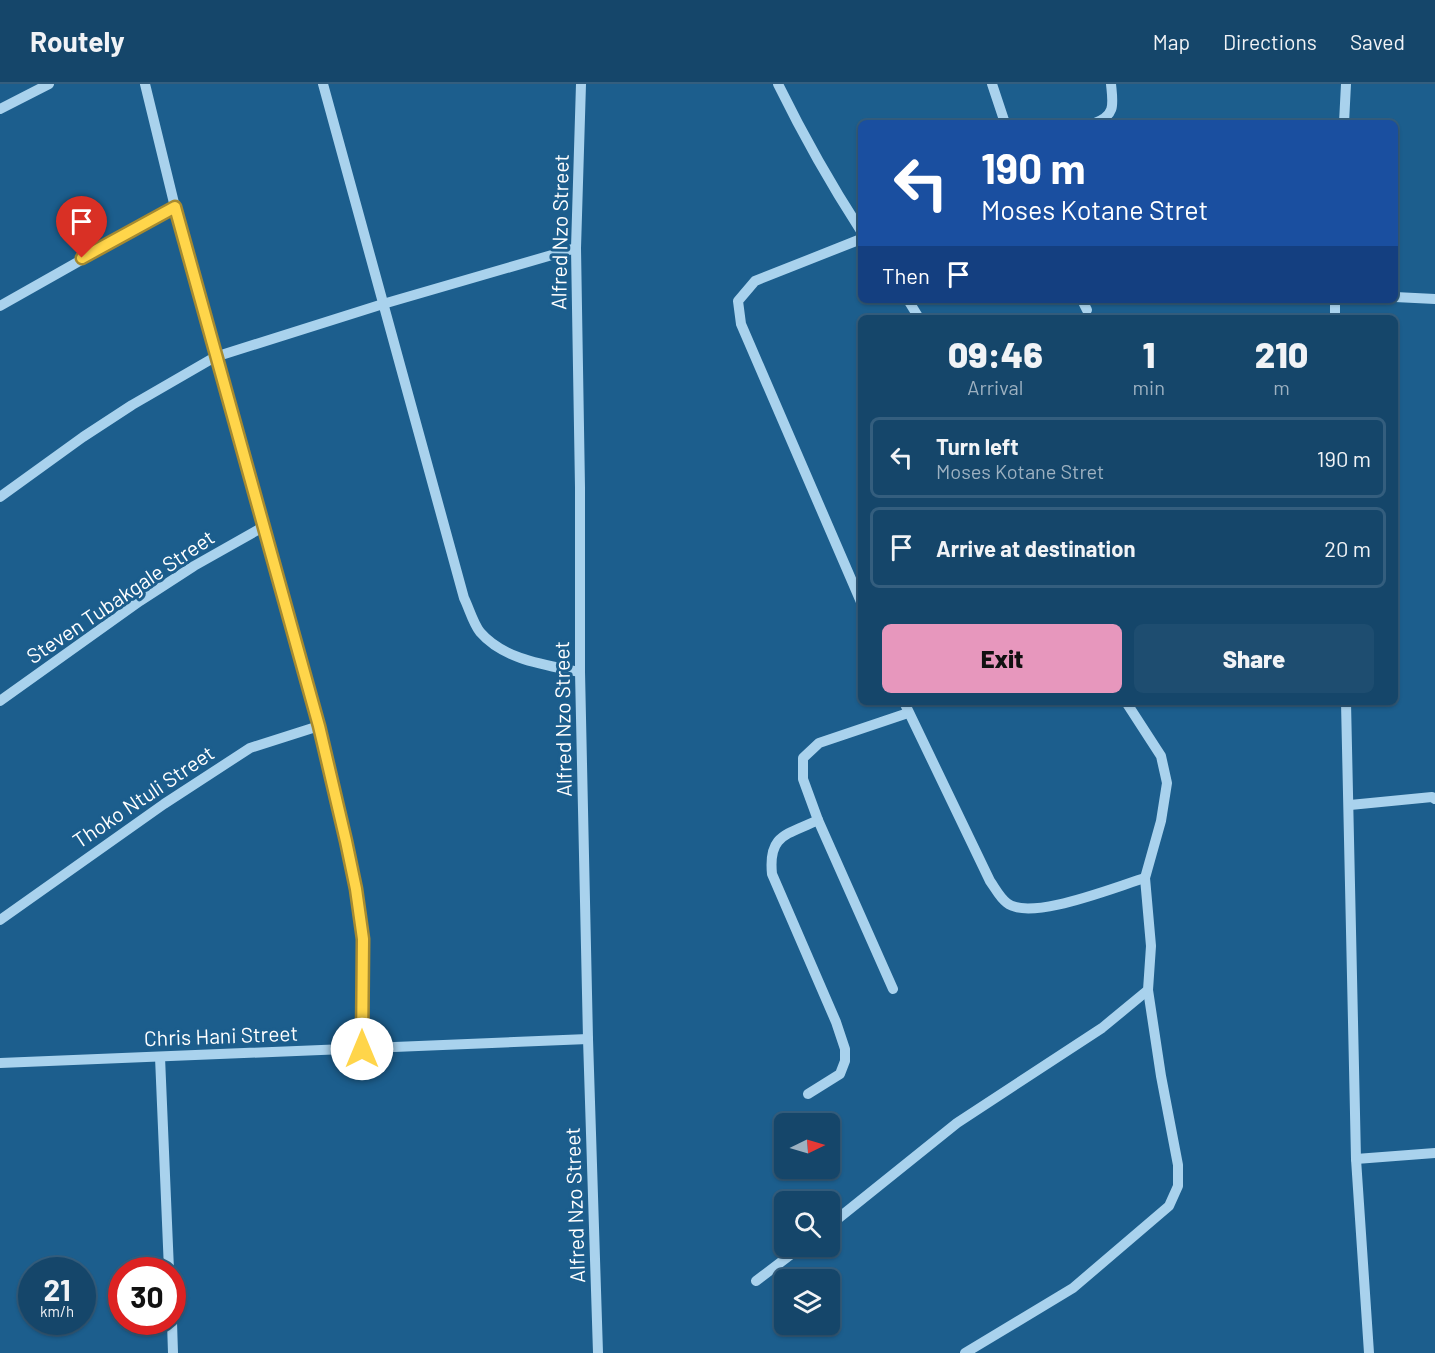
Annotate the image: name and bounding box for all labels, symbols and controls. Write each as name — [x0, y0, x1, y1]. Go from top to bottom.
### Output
text: Routely — [30, 24, 125, 58]
text: Map — [1153, 29, 1190, 54]
text: Directions — [1223, 29, 1317, 54]
text: Saved — [1350, 29, 1405, 54]
text: 190 m — [981, 142, 1086, 192]
icon: left — [882, 144, 960, 222]
street label: Alfred Nzo Street — [545, 154, 573, 310]
text: Moses Kotane Stret — [981, 193, 1208, 225]
pin — [56, 196, 107, 258]
icon: arrive — [65, 205, 98, 238]
icon: arrive — [942, 258, 975, 291]
text: Then — [882, 262, 930, 288]
text: 09:46 — [948, 332, 1043, 375]
text: 1 — [1142, 332, 1155, 375]
text: 210 — [1255, 332, 1308, 375]
text: Arrival — [967, 375, 1023, 399]
text: min — [1133, 375, 1165, 399]
text: m — [1273, 375, 1290, 399]
text: Turn left — [936, 433, 1019, 459]
icon: left — [885, 441, 918, 474]
text: 190 m — [1317, 445, 1371, 471]
text: Moses Kotane Stret — [936, 459, 1104, 483]
street label: Steven Tubakgale Street — [21, 524, 219, 668]
icon: arrive — [885, 531, 918, 564]
text: Arrive at destination — [936, 535, 1135, 561]
text: 20 m — [1324, 535, 1371, 561]
button: Exit — [882, 624, 1122, 693]
button: Share — [1134, 624, 1374, 693]
street label: Alfred Nzo Street — [548, 641, 576, 797]
street label: Thoko Ntuli Street — [68, 739, 218, 853]
position arrow — [330, 1017, 394, 1081]
street label: Chris Hani Street — [144, 1020, 298, 1050]
north arrow — [774, 1113, 840, 1179]
map controls — [774, 1113, 840, 1335]
street label: Alfred Nzo Street — [559, 1127, 589, 1283]
button: search — [774, 1191, 840, 1257]
speed limit sign: 30 — [108, 1257, 186, 1335]
button: layers — [774, 1269, 840, 1335]
text: 21 — [43, 1271, 71, 1307]
text: km/h — [40, 1302, 74, 1320]

